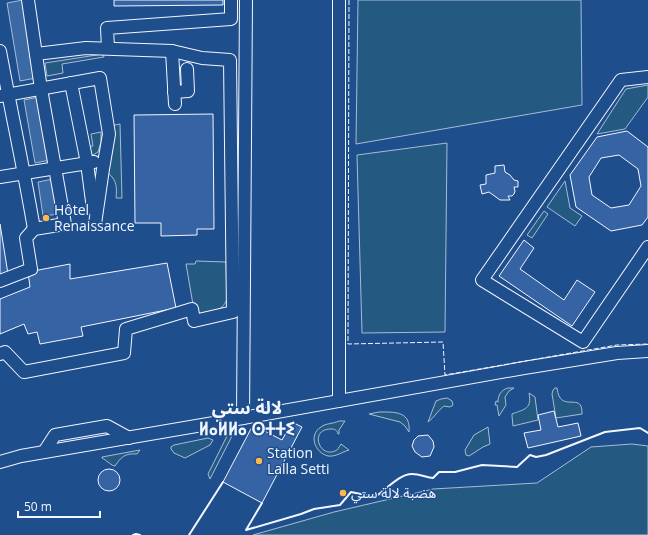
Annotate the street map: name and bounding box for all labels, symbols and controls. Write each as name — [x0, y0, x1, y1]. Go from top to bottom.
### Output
place label: Hôtel Renaissance — [54, 200, 135, 235]
marker: Hôtel Renaissance — [41, 213, 51, 223]
district label: لالة ستي ⵍⴰⵍⵍⴰ ⵙⵜⵜⵉ — [199, 395, 295, 440]
place label: Station Lalla Setti — [267, 443, 330, 478]
marker: Station Lalla Setti — [254, 456, 264, 466]
place label: هضبة لالة ستي — [351, 483, 436, 504]
marker: هضبة لالة ستي — [338, 488, 348, 498]
scale bar — [18, 493, 100, 519]
text: 50 m — [24, 498, 52, 515]

